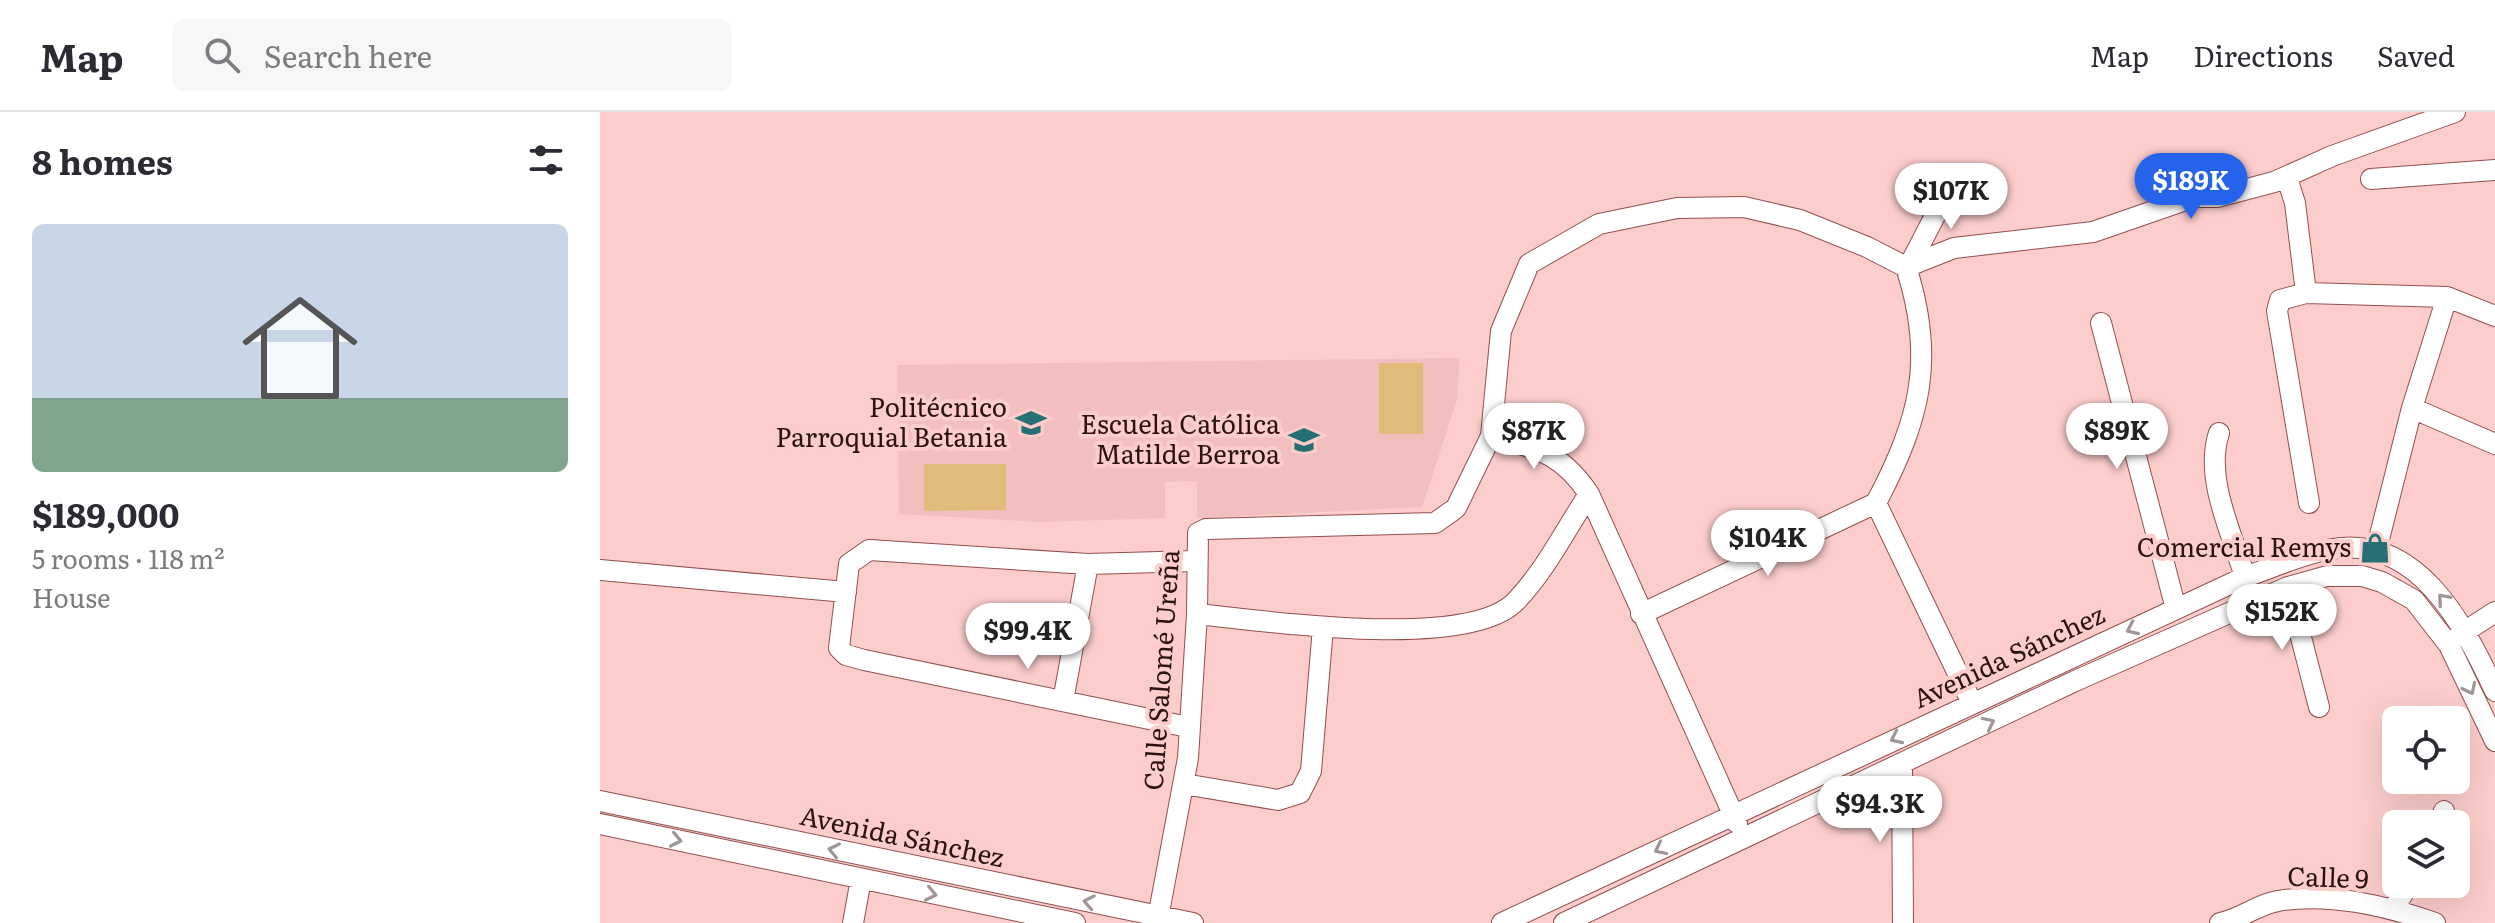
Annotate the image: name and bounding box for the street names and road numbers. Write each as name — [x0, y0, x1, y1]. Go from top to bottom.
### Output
street label: Calle Salomé Ureña — [1132, 548, 1187, 792]
street label: Avenida Sánchez — [1906, 593, 2110, 716]
street label: Avenida Sánchez — [797, 794, 1008, 875]
street label: Calle 9 — [2287, 855, 2369, 896]

